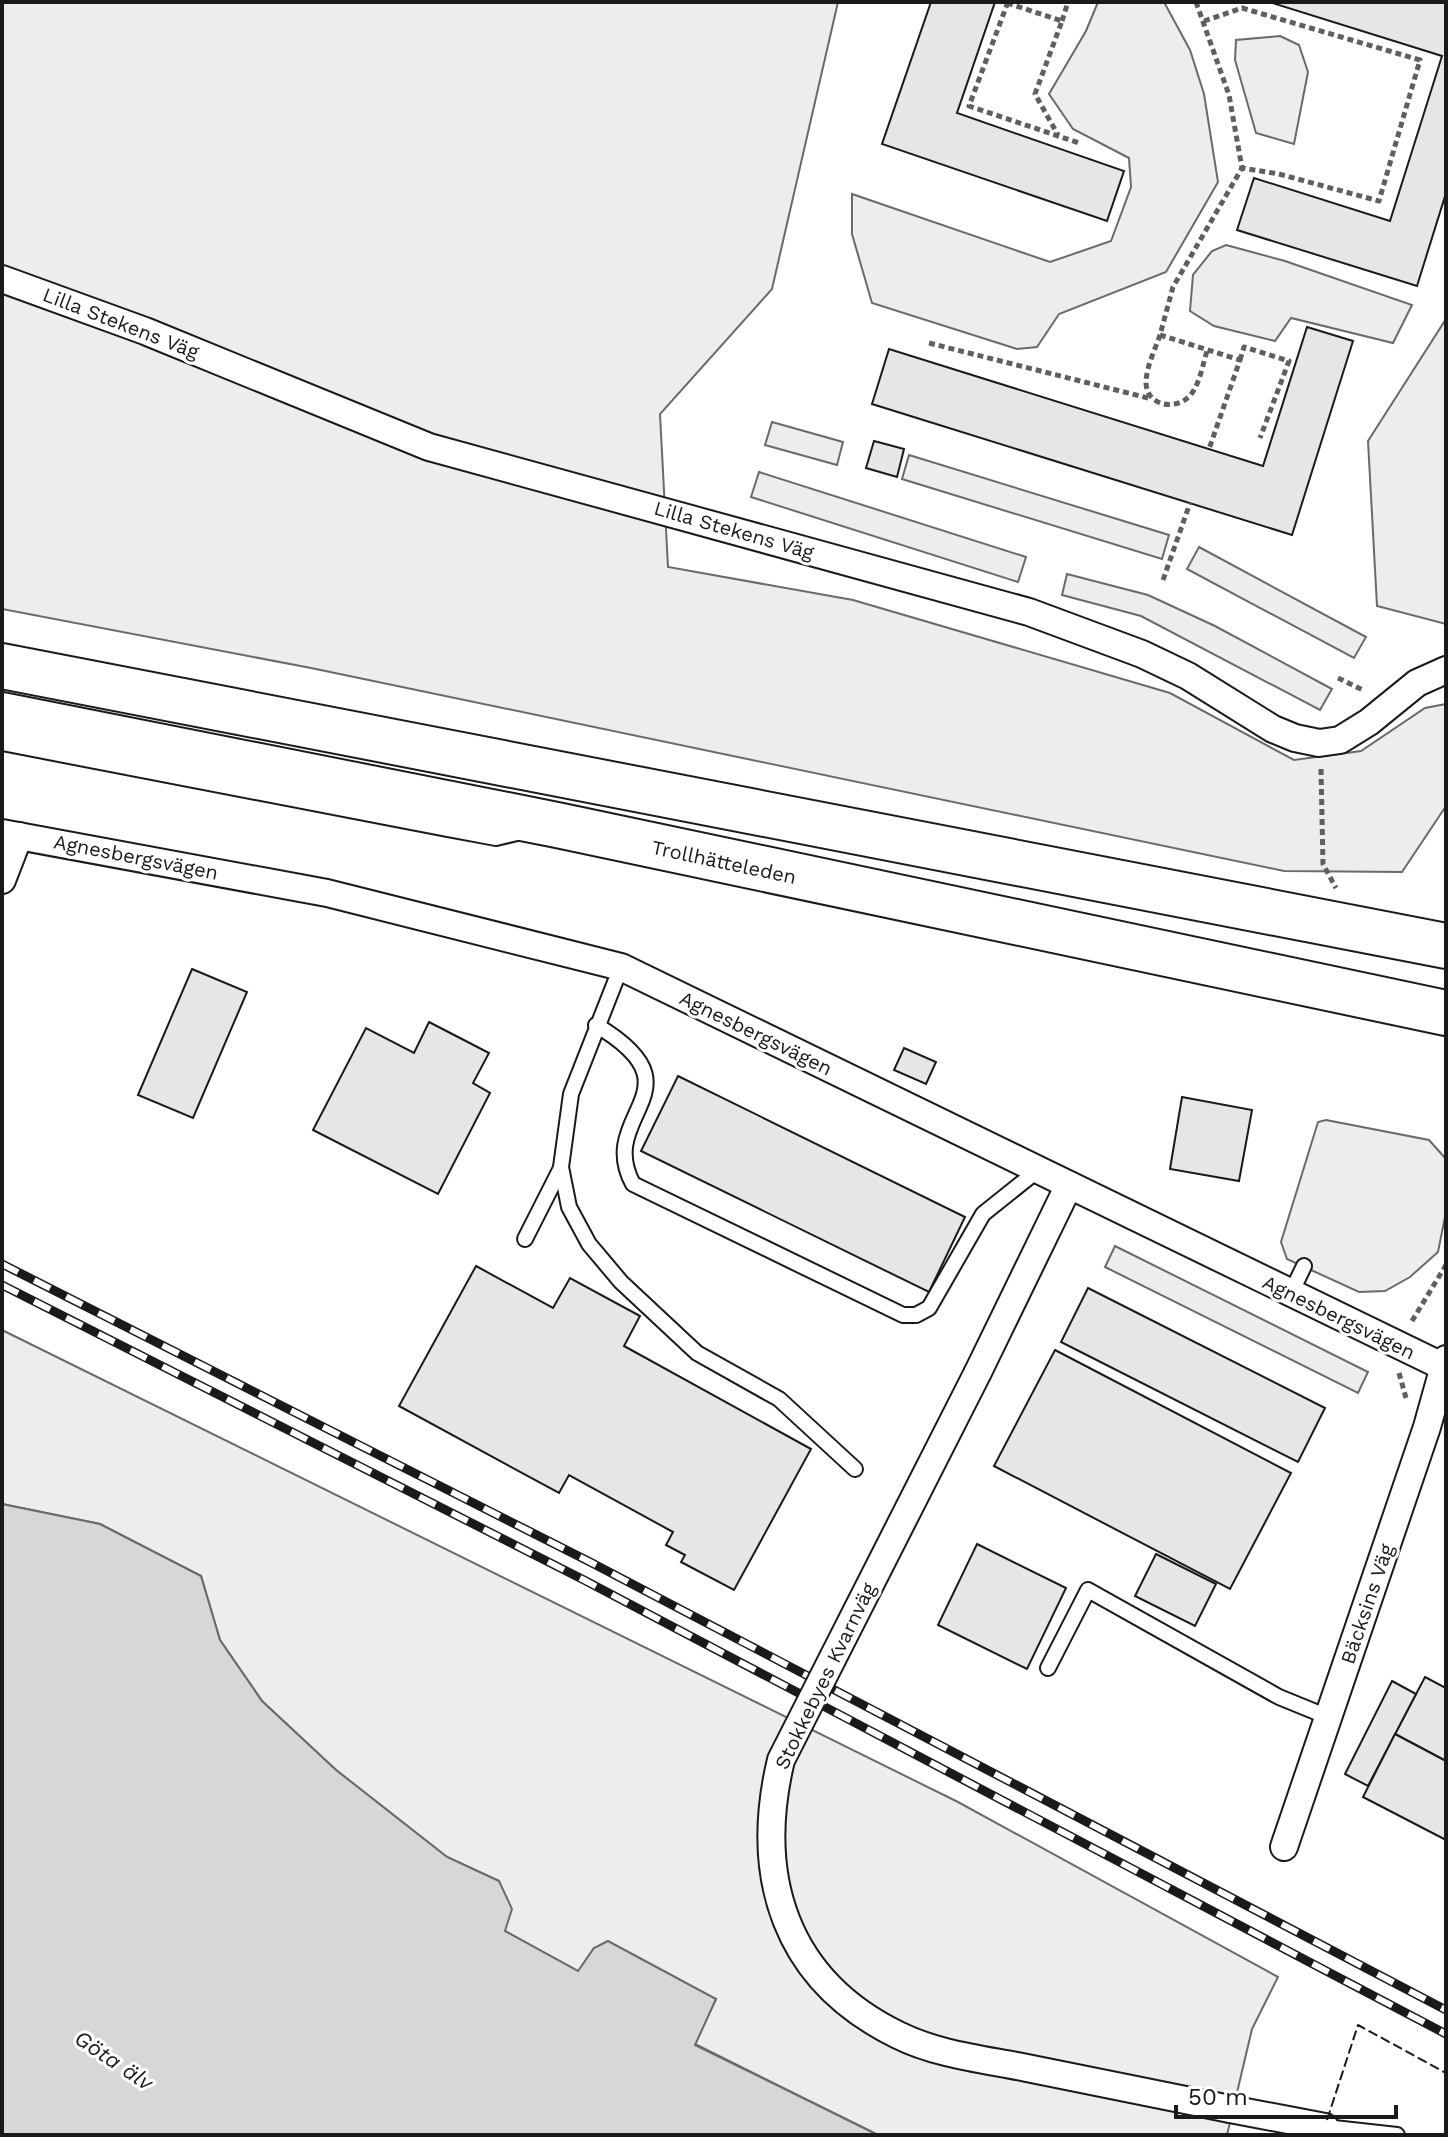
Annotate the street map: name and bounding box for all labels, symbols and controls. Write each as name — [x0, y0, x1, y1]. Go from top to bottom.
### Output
street label: Lilla Stekens Väg — [40, 282, 203, 364]
street label: Lilla Stekens Väg — [651, 496, 817, 564]
street label: Agnesbergsvägen — [52, 829, 220, 885]
street label: Trollhätteleden — [649, 835, 799, 889]
street label: Agnesbergsvägen — [676, 986, 836, 1080]
street label: Agnesbergsvägen — [1259, 1270, 1419, 1364]
street label: Bäcksins Väg — [1335, 1540, 1399, 1667]
street label: Stokkebyes Kvarnväg — [769, 1578, 881, 1773]
water label: Göta älv — [70, 2025, 158, 2096]
scale bar — [1176, 2069, 1396, 2119]
text: 50 m — [1188, 2083, 1248, 2111]

